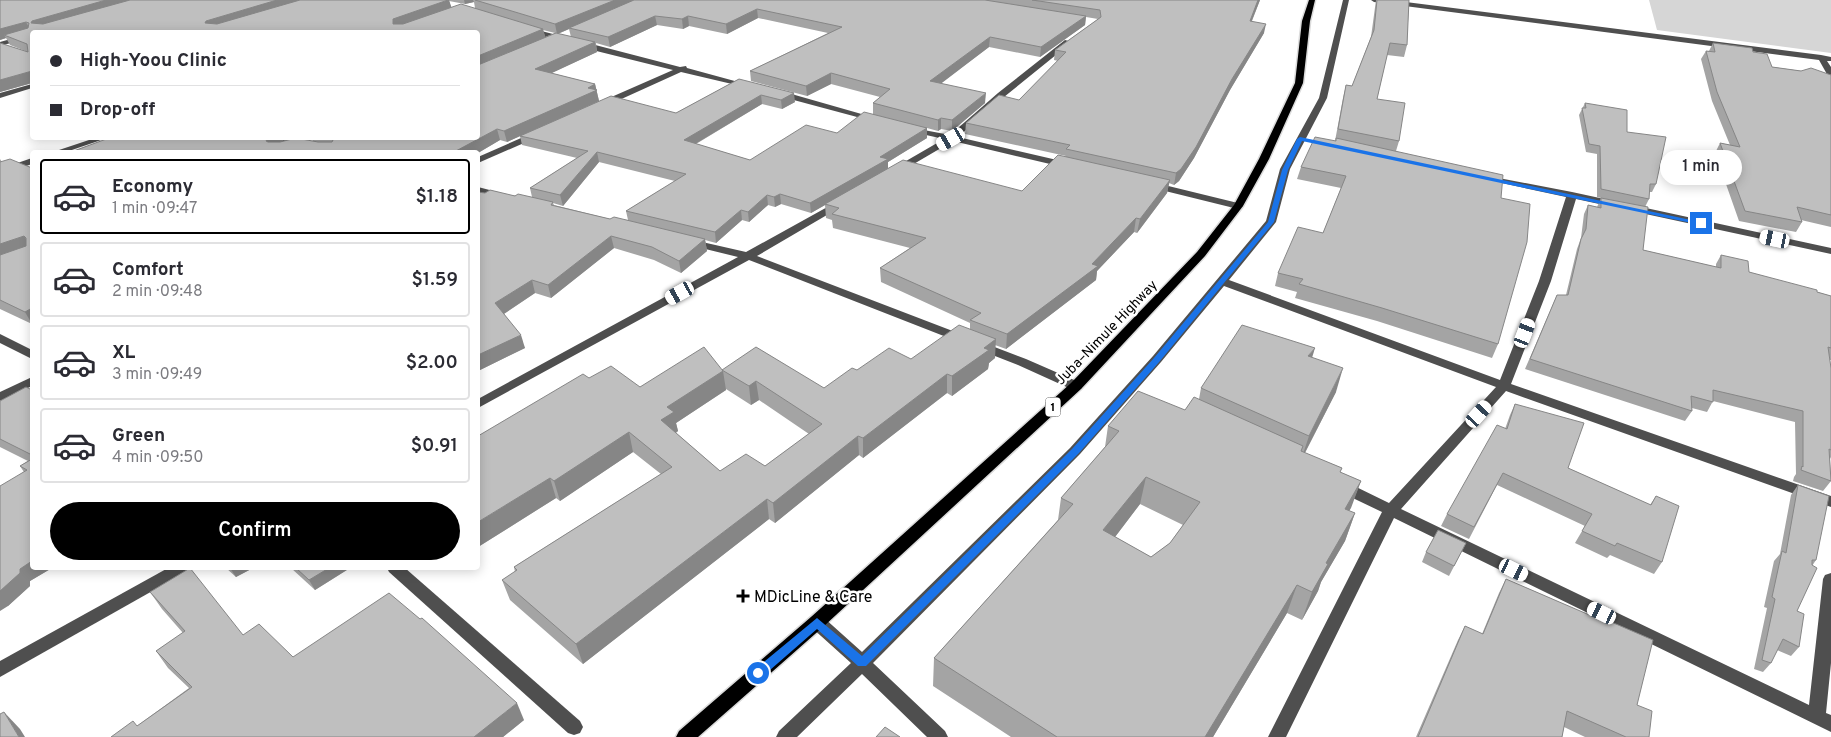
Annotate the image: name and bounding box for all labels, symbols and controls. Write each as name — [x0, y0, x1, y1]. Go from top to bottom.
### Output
text: High-Yoou Clinic — [80, 49, 227, 73]
text: Drop-off — [80, 98, 155, 122]
car — [934, 125, 967, 153]
callout: 1 min — [1660, 150, 1742, 186]
text: 1 min — [1682, 157, 1720, 177]
icon: car — [52, 174, 97, 219]
text: Economy — [112, 175, 193, 199]
text: $1.18 — [415, 185, 458, 209]
text: 1 min · 09:47 — [112, 199, 197, 219]
route end — [1690, 212, 1712, 234]
car — [1758, 229, 1791, 249]
icon: car — [52, 257, 97, 302]
text: Comfort — [112, 258, 184, 282]
text: $1.59 — [412, 268, 458, 292]
street label: Juba–Nimule Highway — [1053, 277, 1162, 389]
car — [663, 279, 696, 307]
text: 2 min · 09:48 — [112, 282, 203, 302]
car — [1512, 316, 1537, 350]
icon: car — [52, 340, 97, 385]
text: XL — [112, 341, 135, 365]
text: $2.00 — [406, 351, 458, 375]
text: 3 min · 09:49 — [112, 365, 202, 385]
road number: 1 — [1046, 398, 1060, 417]
car — [1463, 398, 1494, 430]
icon: car — [52, 423, 97, 468]
text: Green — [112, 424, 165, 448]
text: $0.91 — [411, 434, 458, 458]
text: 4 min · 09:50 — [112, 448, 203, 468]
button: Confirm — [50, 502, 460, 560]
car — [1497, 557, 1530, 583]
place label: MDicLine & Care — [754, 588, 872, 608]
marker: MDicLine & Care — [736, 589, 750, 603]
car — [1585, 600, 1618, 626]
route start — [747, 662, 769, 684]

